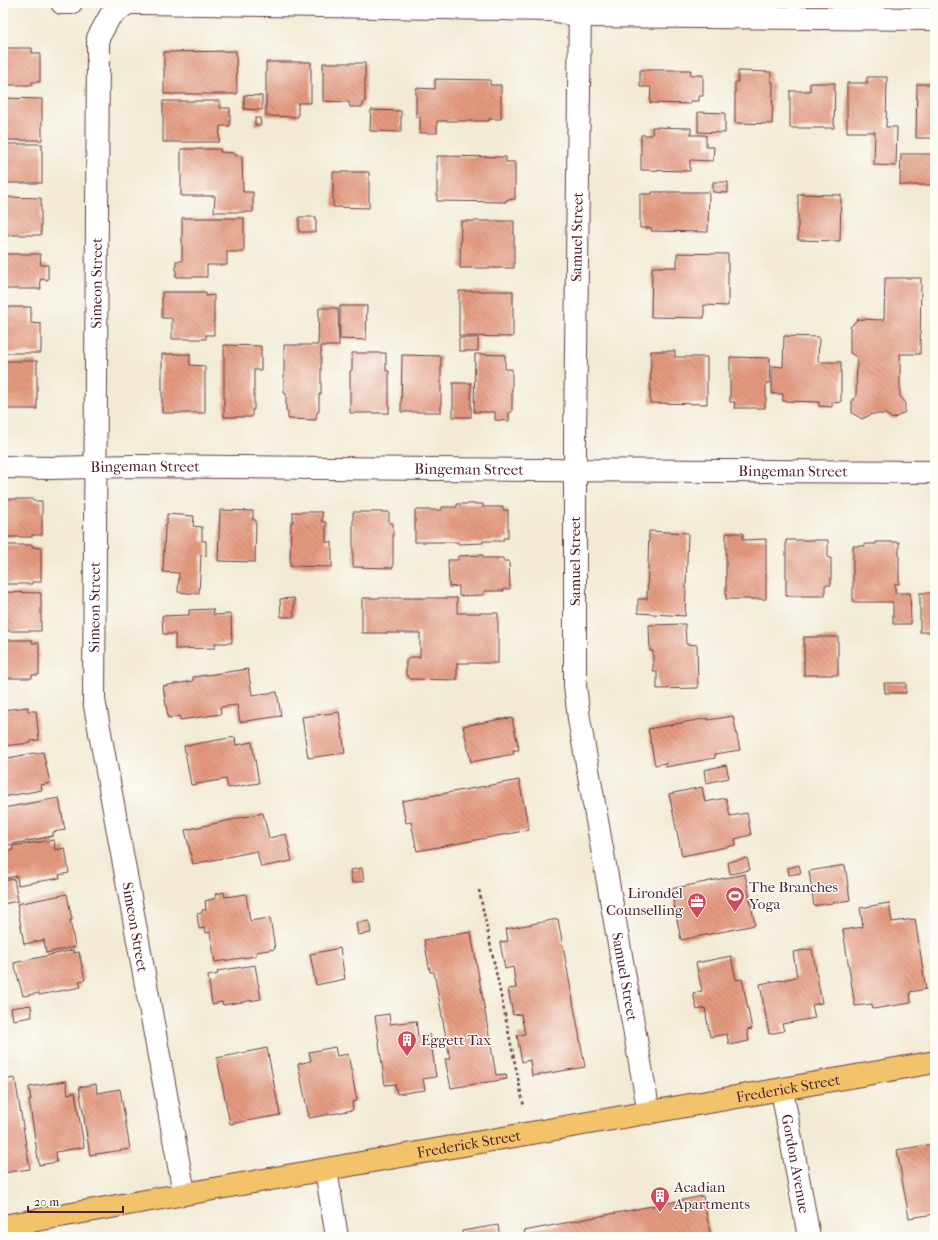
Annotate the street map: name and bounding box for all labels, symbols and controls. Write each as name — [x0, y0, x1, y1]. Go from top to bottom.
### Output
street label: Samuel Street — [567, 191, 587, 282]
street label: Simeon Street — [87, 237, 106, 329]
street label: Bingeman Street — [90, 457, 200, 476]
street label: Bingeman Street — [414, 460, 524, 479]
street label: Bingeman Street — [738, 462, 848, 481]
street label: Samuel Street — [566, 515, 584, 606]
street label: Simeon Street — [85, 561, 104, 653]
place label: The Branches Yoga — [748, 878, 838, 913]
street label: Simeon Street — [118, 881, 152, 974]
place label: Lirondel Counselling — [606, 884, 684, 919]
sports icon: The Branches Yoga — [724, 885, 746, 913]
office icon: Lirondel Counselling — [686, 891, 708, 919]
street label: Samuel Street — [608, 931, 642, 1023]
building icon: Eggett Tax — [396, 1029, 418, 1057]
place label: Eggett Tax — [421, 1031, 491, 1049]
street label: Frederick Street — [735, 1070, 842, 1107]
street label: Gordon Avenue — [778, 1113, 814, 1215]
street label: Frederick Street — [415, 1126, 523, 1162]
place label: Acadian Apartments — [673, 1178, 750, 1213]
building icon: Acadian Apartments — [649, 1185, 671, 1213]
scale bar — [28, 1188, 123, 1214]
text: 20 m — [34, 1195, 59, 1209]

